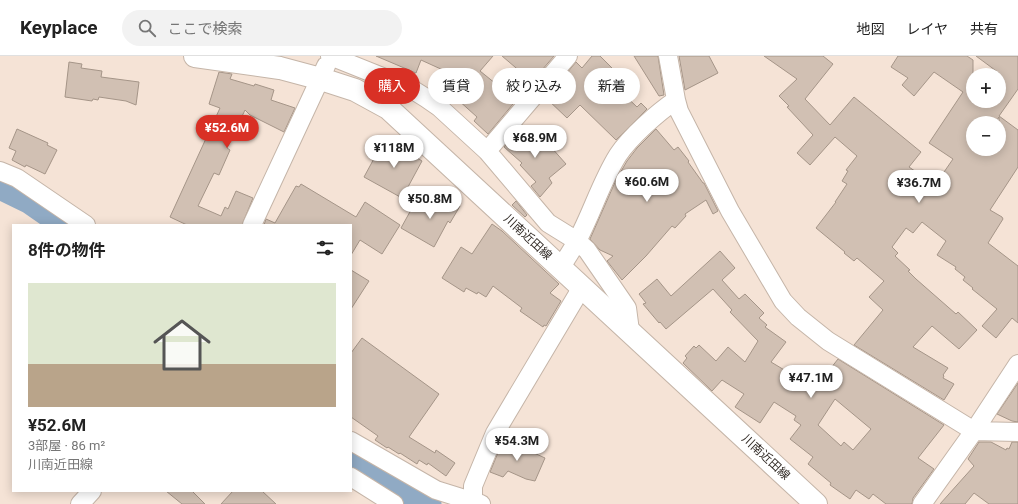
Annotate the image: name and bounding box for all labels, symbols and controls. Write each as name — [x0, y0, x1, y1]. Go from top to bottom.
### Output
search box — [122, 10, 402, 46]
text: Keyplace — [20, 16, 98, 39]
icon: search — [136, 17, 158, 39]
text: ここで検索 — [168, 20, 243, 38]
text: 地図 — [856, 21, 884, 37]
text: レイヤ — [906, 21, 948, 37]
text: 共有 — [970, 21, 998, 37]
chip: 購入 — [364, 68, 420, 104]
chip: 賃貸 — [428, 68, 484, 104]
chip: 絞り込み — [492, 68, 576, 104]
chip: 新着 — [584, 68, 640, 104]
map controls — [966, 68, 1006, 156]
button: + — [966, 68, 1006, 108]
pin: ¥52.6M — [194, 115, 260, 149]
button: − — [966, 116, 1006, 156]
text: ¥52.6M — [205, 120, 249, 135]
pin: ¥68.9M — [502, 125, 568, 159]
text: ¥68.9M — [513, 130, 557, 145]
pin: ¥118M — [366, 135, 422, 169]
text: ¥118M — [374, 140, 414, 155]
pin: ¥60.6M — [614, 169, 680, 203]
pin: ¥36.7M — [886, 170, 952, 204]
text: ¥60.6M — [625, 174, 669, 189]
text: ¥36.7M — [897, 175, 941, 190]
pin: ¥50.8M — [397, 186, 463, 220]
text: ¥50.8M — [408, 191, 452, 206]
street label: 川南近田線 — [501, 211, 555, 263]
icon: filters — [314, 237, 336, 259]
text: 8件の物件 — [28, 240, 106, 260]
icon: home — [146, 309, 218, 381]
pin: ¥47.1M — [778, 365, 844, 399]
text: ¥47.1M — [789, 370, 833, 385]
text: ¥52.6M — [28, 415, 86, 435]
pin: ¥54.3M — [484, 428, 550, 462]
street label: 川南近田線 — [739, 431, 793, 483]
text: ¥54.3M — [495, 433, 539, 448]
text: 3部屋 · 86 m² — [28, 438, 105, 453]
text: 川南近田線 — [28, 457, 93, 472]

